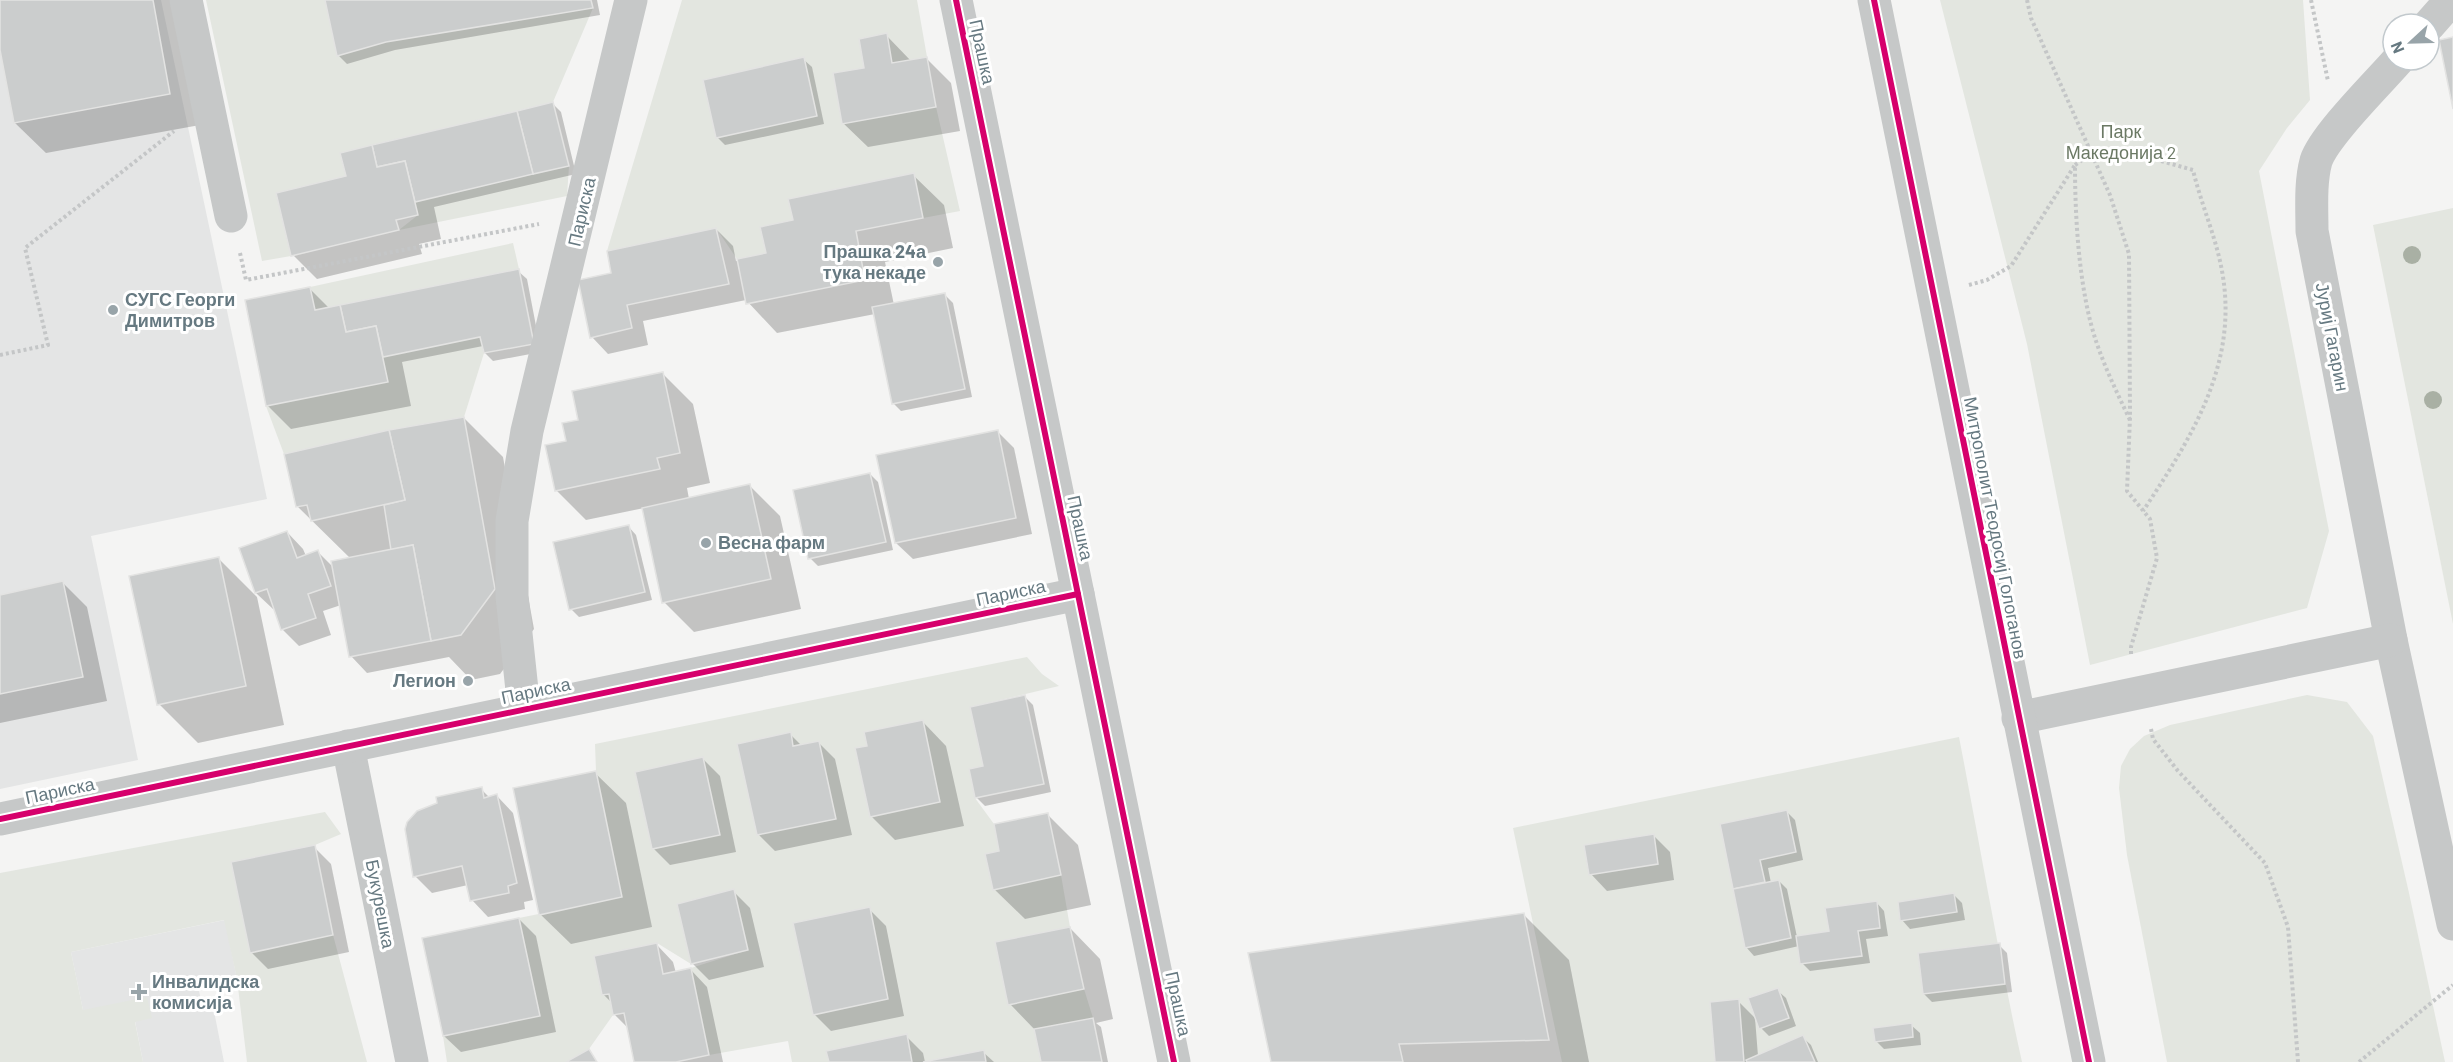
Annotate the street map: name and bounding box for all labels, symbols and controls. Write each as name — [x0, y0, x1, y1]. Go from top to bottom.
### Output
north arrow — [2381, 12, 2441, 72]
street label: Прашка — [965, 17, 1001, 87]
text: N — [2386, 39, 2407, 56]
park label: Парк Македонија 2 — [2066, 120, 2176, 163]
street label: Париска — [562, 174, 600, 248]
place label: Прашка 24а тука некаде — [823, 240, 927, 283]
marker: Прашка 24а тука некаде — [931, 255, 945, 269]
street label: Јуриј Гагарин — [2312, 281, 2354, 393]
place label: СУГС Георги Димитров — [125, 288, 235, 331]
marker: СУГС Георги Димитров — [106, 303, 120, 317]
street label: Митрополит Теодосиј Гологанов — [1960, 395, 2032, 661]
street label: Прашка — [1063, 493, 1099, 563]
place label: Весна фарм — [718, 531, 825, 553]
marker: Весна фарм — [699, 536, 713, 550]
street label: Париска — [974, 574, 1048, 610]
place label: Легион — [393, 669, 456, 691]
street label: Париска — [499, 672, 573, 708]
marker: Легион — [461, 674, 475, 688]
street label: Париска — [23, 772, 97, 808]
street label: Букурешка — [362, 858, 401, 951]
street label: Прашка — [1161, 969, 1197, 1039]
place label: Инвалидска комисија — [152, 970, 260, 1013]
marker: Инвалидска комисија — [130, 983, 148, 1001]

